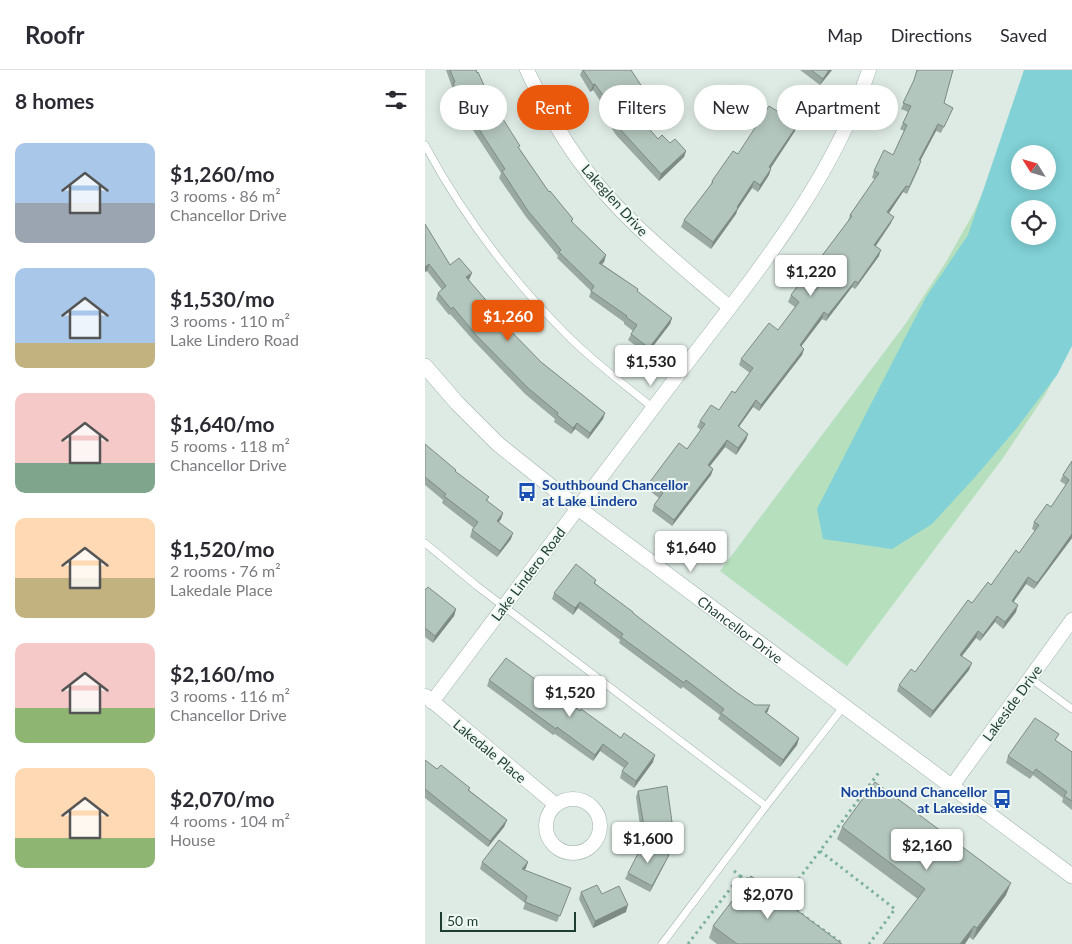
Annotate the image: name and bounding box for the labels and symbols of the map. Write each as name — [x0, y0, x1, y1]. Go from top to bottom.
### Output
north arrow — [1011, 145, 1056, 190]
street label: Lakeglen Drive — [578, 160, 652, 240]
pin: $1,220 — [770, 254, 852, 297]
pin: $1,260 — [467, 300, 549, 342]
pin: $1,530 — [610, 344, 692, 387]
place label: Southbound Chancellor at Lake Lindero — [542, 476, 689, 509]
bus stop icon: Southbound Chancellor at Lake Lindero — [516, 481, 538, 503]
street label: Lake Lindero Road — [487, 524, 569, 624]
pin: $1,640 — [650, 530, 732, 573]
street label: Chancellor Drive — [694, 592, 787, 666]
street label: Lakeside Drive — [979, 662, 1045, 744]
pin: $1,520 — [529, 676, 611, 718]
street label: Lakedale Place — [450, 716, 530, 786]
place label: Northbound Chancellor at Lakeside — [840, 783, 988, 816]
bus stop icon: Northbound Chancellor at Lakeside — [991, 788, 1013, 810]
pin: $1,600 — [607, 822, 689, 864]
pin: $2,160 — [886, 828, 968, 871]
pin: $2,070 — [727, 878, 809, 920]
scale bar — [440, 909, 576, 932]

